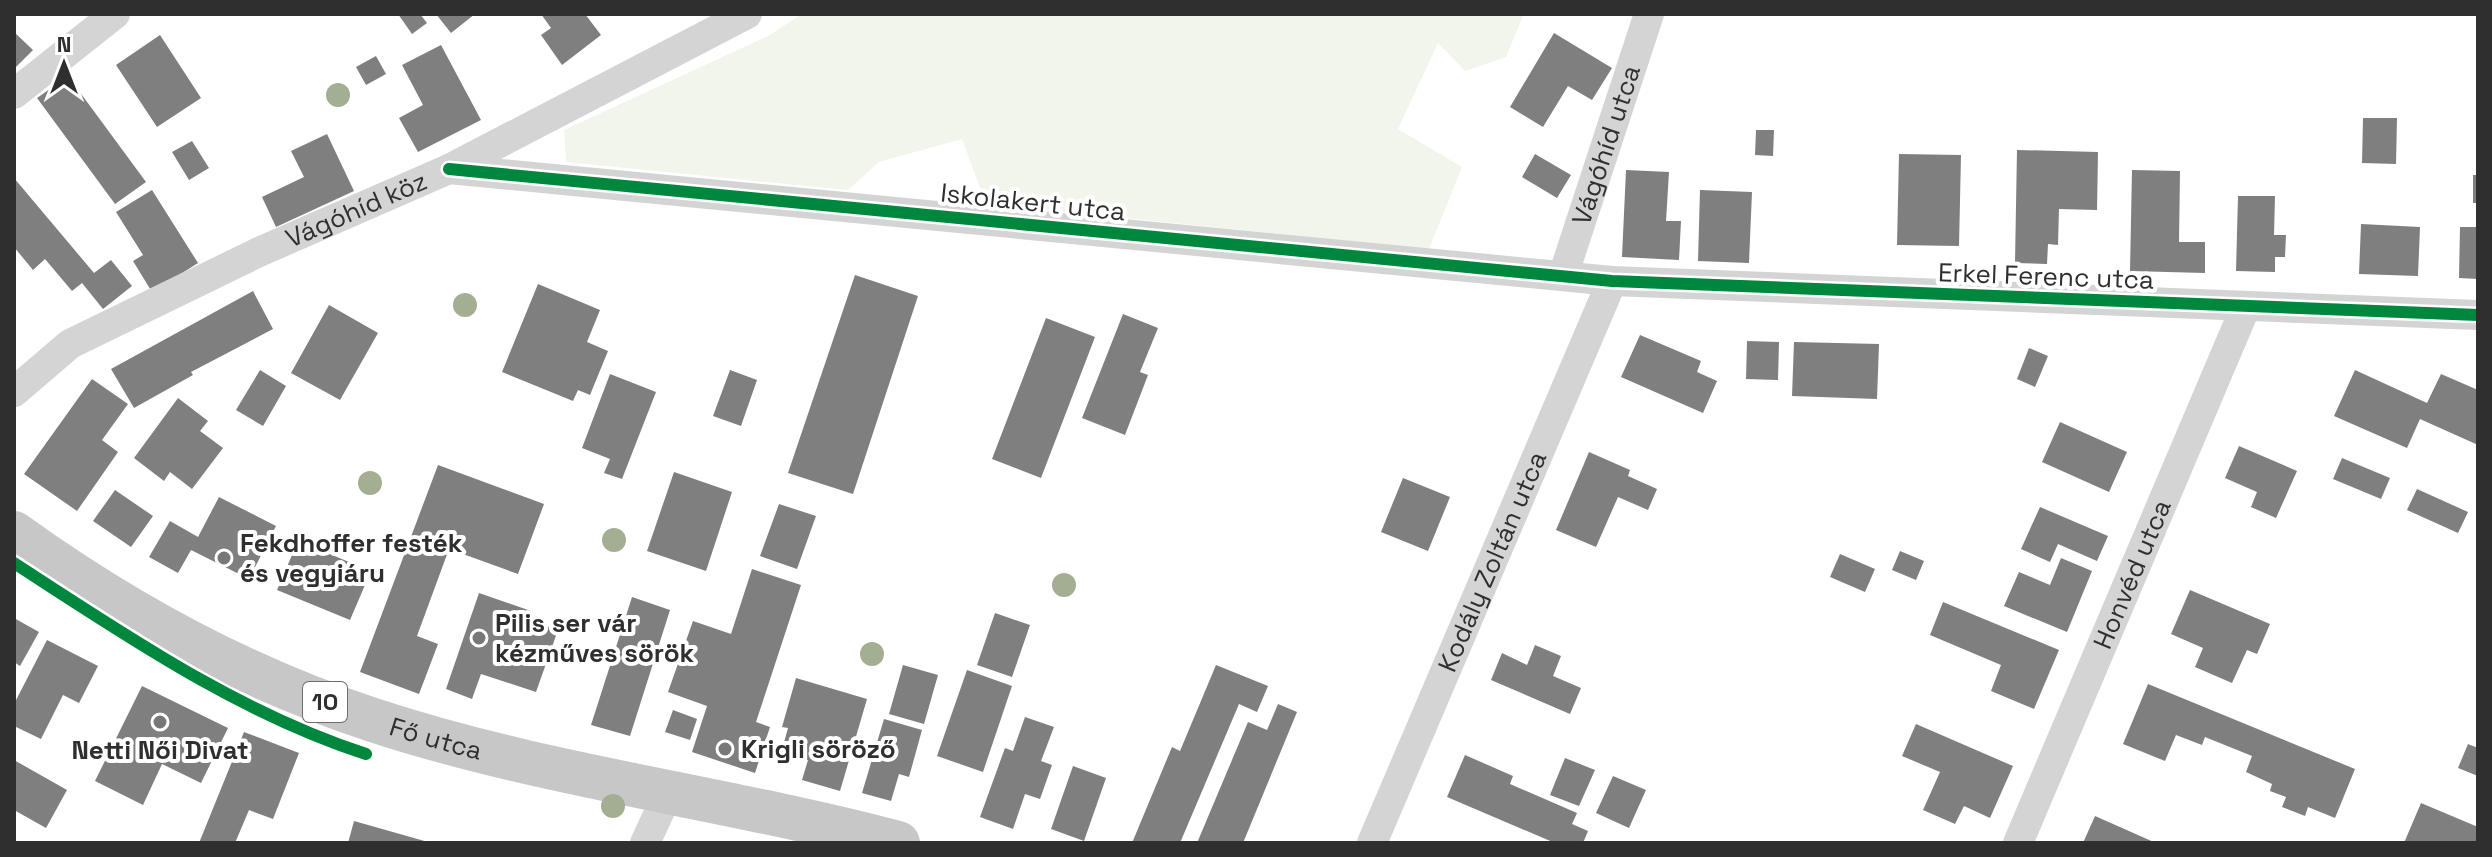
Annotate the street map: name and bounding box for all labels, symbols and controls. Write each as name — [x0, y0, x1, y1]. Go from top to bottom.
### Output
north arrow — [24, 24, 104, 104]
text: N — [57, 30, 71, 58]
street label: Vágóhíd utca — [1564, 61, 1648, 229]
street label: Vágóhíd köz — [280, 164, 432, 255]
street label: Iskolakert utca — [939, 175, 1127, 229]
street label: Erkel Ferenc utca — [1937, 255, 2155, 297]
street label: Kodály Zoltán utca — [1430, 446, 1554, 677]
street label: Honvéd utca — [2085, 494, 2179, 654]
place label: Fekdhoffer festék és vegyiáru — [240, 526, 463, 590]
marker: Fekdhoffer festék és vegyiáru — [215, 549, 233, 567]
place label: Pilis ser vár kézműves sörök — [495, 606, 695, 670]
marker: Pilis ser vár kézműves sörök — [470, 629, 488, 647]
road number: 10 — [303, 682, 347, 722]
street label: Fő utca — [385, 709, 486, 768]
marker: Netti Női Divat — [151, 713, 169, 731]
place label: Krigli söröző — [741, 732, 896, 766]
place label: Netti Női Divat — [71, 733, 249, 767]
marker: Krigli söröző — [716, 740, 734, 758]

